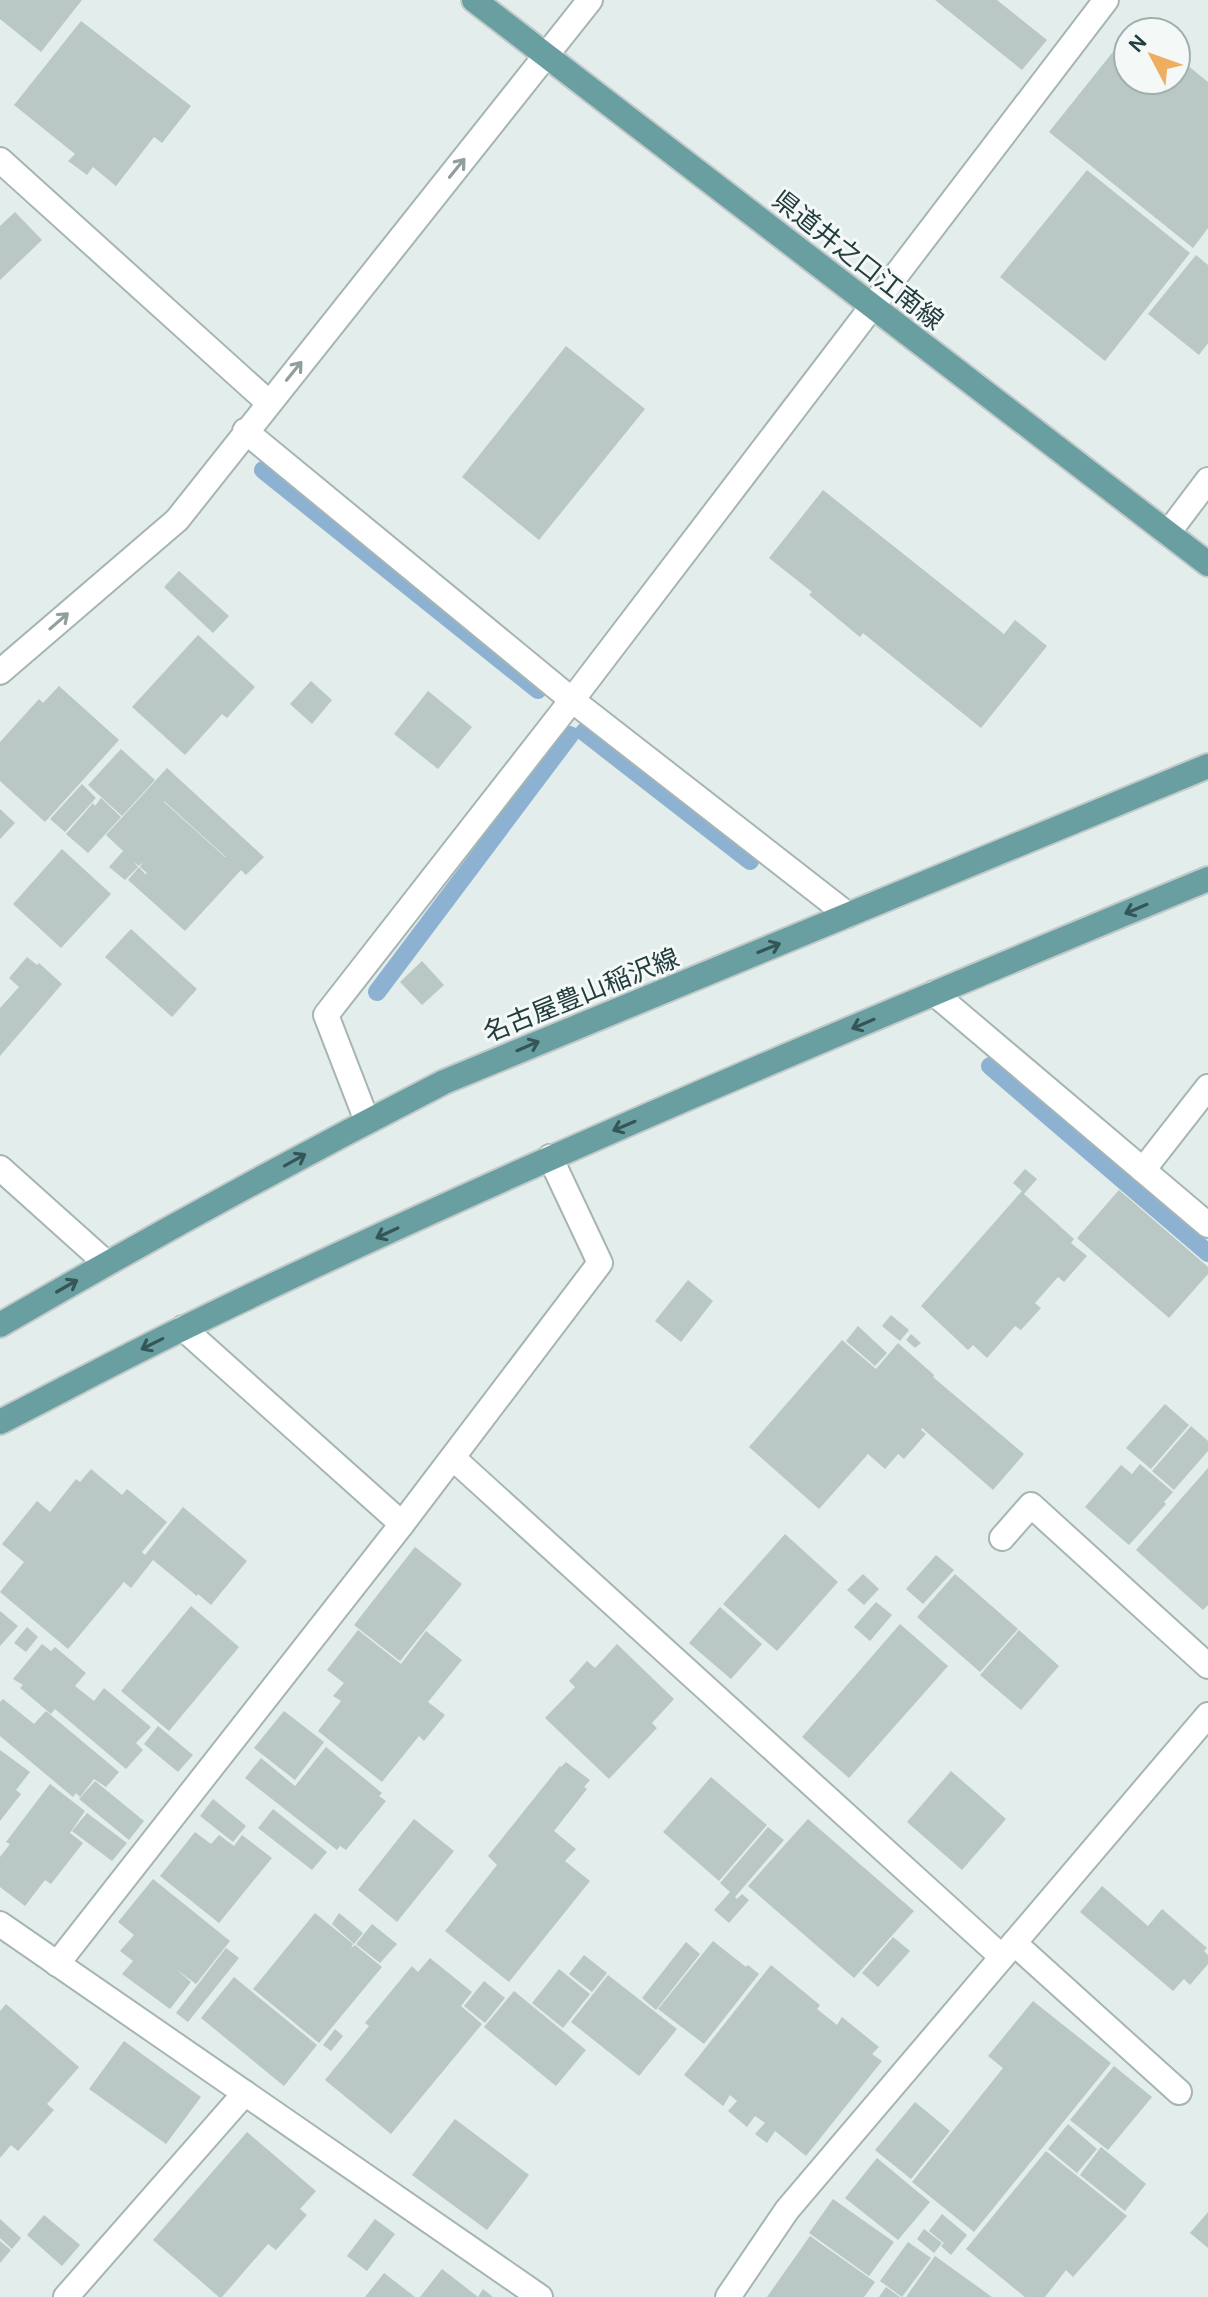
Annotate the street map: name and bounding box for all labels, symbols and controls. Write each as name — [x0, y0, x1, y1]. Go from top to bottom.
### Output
north arrow — [1112, 16, 1192, 96]
text: N — [1123, 29, 1153, 58]
one-way arrow — [448, 158, 466, 179]
street label: 県道井之口江南線 — [766, 184, 949, 337]
one-way arrow — [286, 361, 303, 382]
one-way arrow — [49, 612, 69, 630]
one-way arrow — [1124, 903, 1149, 917]
one-way arrow — [756, 939, 781, 954]
street label: 名古屋豊山稲沢線 — [479, 942, 683, 1049]
one-way arrow — [851, 1017, 875, 1032]
one-way arrow — [515, 1038, 540, 1053]
one-way arrow — [612, 1120, 636, 1135]
one-way arrow — [282, 1152, 306, 1167]
one-way arrow — [375, 1227, 399, 1242]
one-way arrow — [55, 1278, 78, 1294]
one-way arrow — [140, 1337, 164, 1353]

